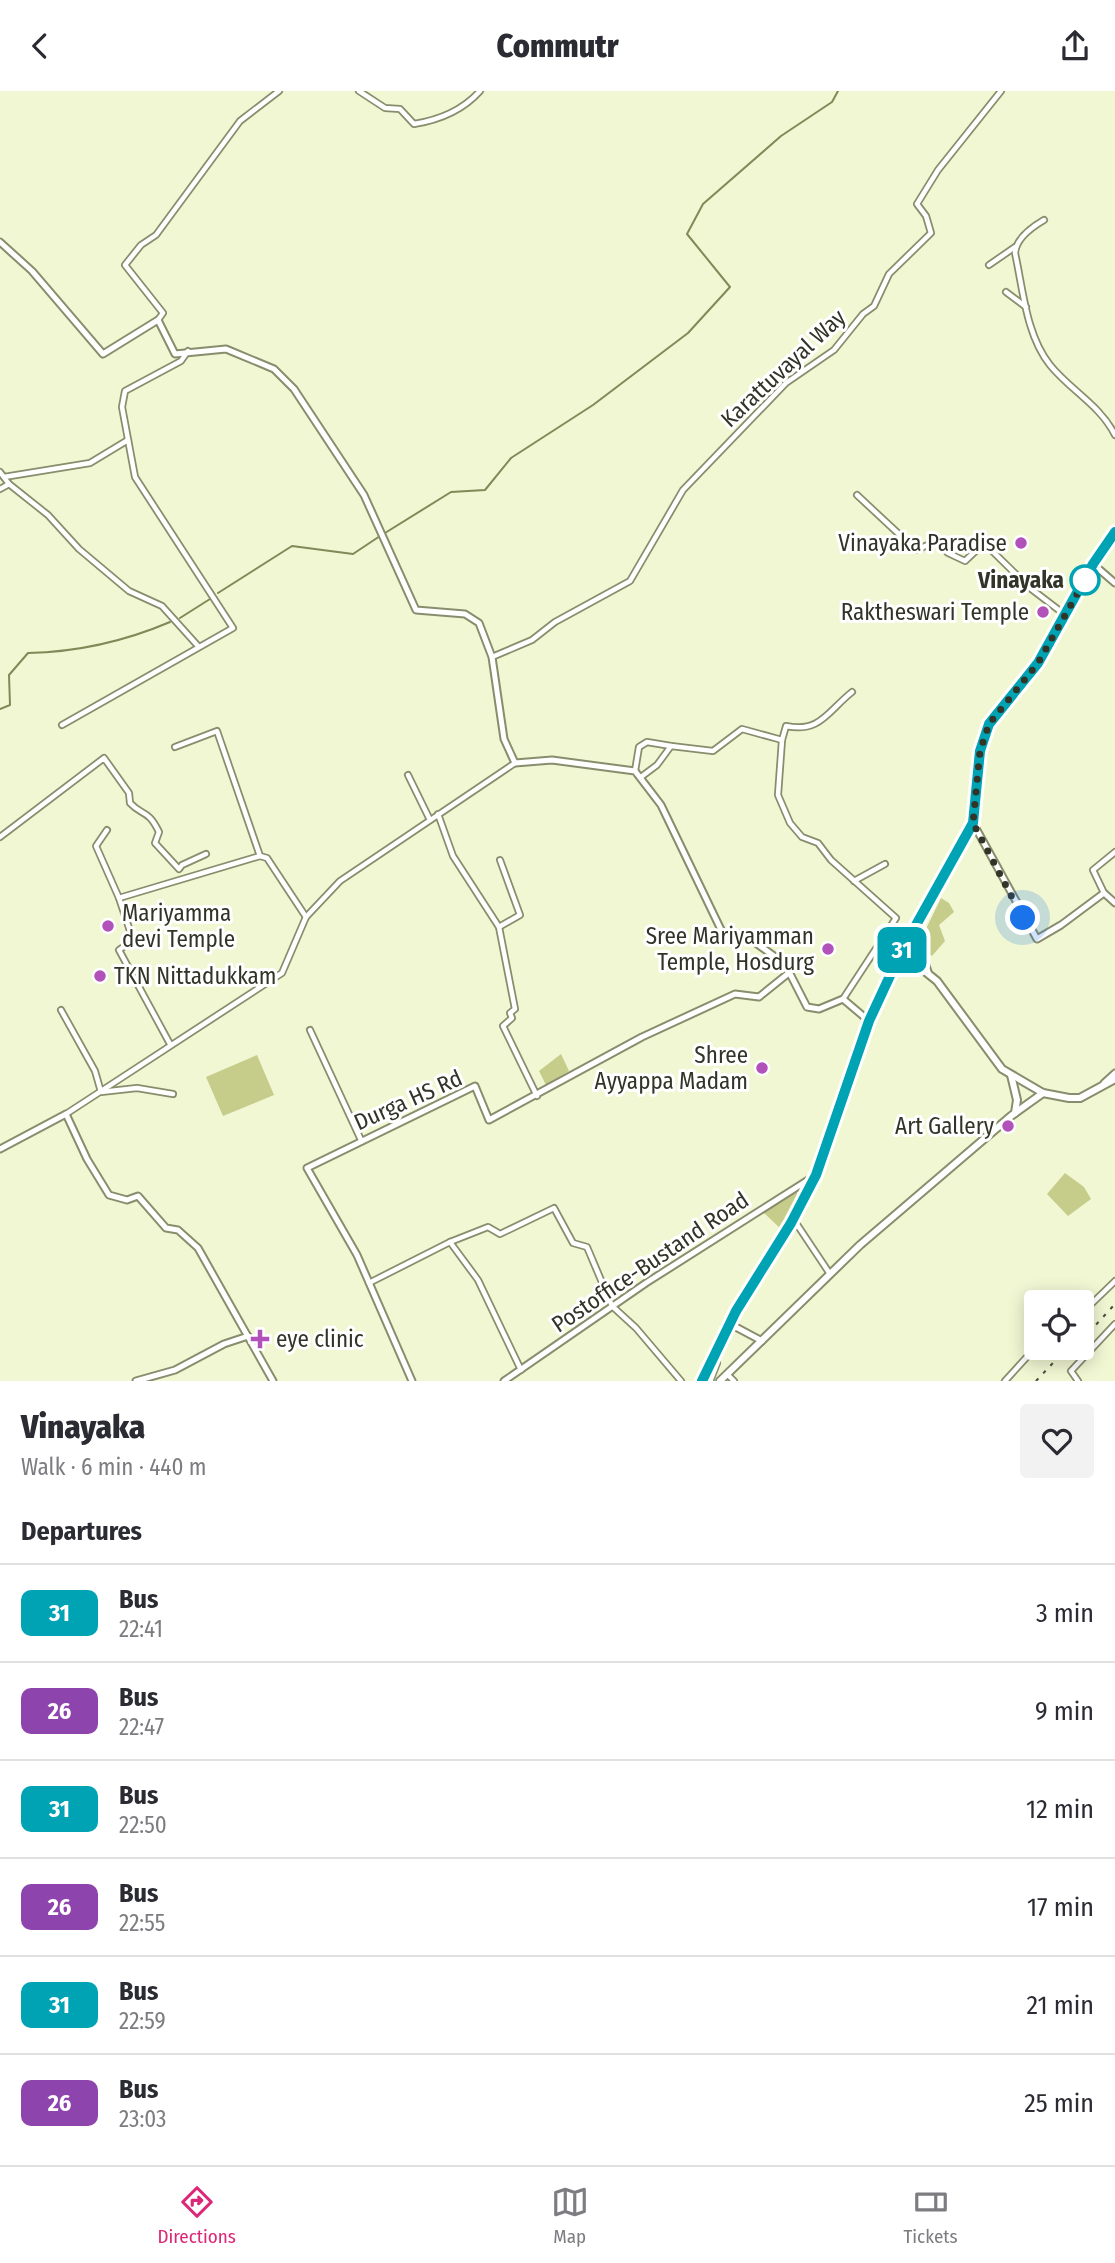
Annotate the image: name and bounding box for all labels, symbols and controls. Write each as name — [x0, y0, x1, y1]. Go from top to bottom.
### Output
icon: back — [21, 27, 59, 65]
text: Commutr — [496, 27, 619, 65]
icon: share — [1056, 27, 1094, 65]
street label: Karattuvayal Way — [715, 303, 852, 433]
place label: Vinayaka Paradise — [838, 529, 1007, 557]
marker: Vinayaka Paradise — [1013, 535, 1029, 551]
marker: Vinayaka — [1070, 565, 1100, 595]
place label: Vinayaka — [977, 566, 1064, 594]
place label: Raktheswari Temple — [841, 598, 1029, 626]
marker: Raktheswari Temple — [1035, 604, 1051, 620]
place label: Mariyamma devi Temple — [122, 899, 235, 953]
your location — [1005, 900, 1040, 935]
marker: Mariyamma devi Temple — [100, 918, 116, 934]
place label: Sree Mariyamman Temple, Hosdurg — [646, 922, 814, 976]
line badge: 31 — [870, 927, 934, 973]
text: 31 — [891, 936, 913, 964]
marker: Sree Mariyamman Temple, Hosdurg — [820, 941, 836, 957]
place label: TKN Nittadukkam — [114, 962, 277, 990]
marker: TKN Nittadukkam — [92, 968, 108, 984]
place label: Shree Ayyappa Madam — [595, 1041, 748, 1095]
marker: Shree Ayyappa Madam — [754, 1060, 770, 1076]
street label: Durga HS Rd — [350, 1064, 466, 1136]
place label: Art Gallery — [895, 1112, 995, 1140]
marker: Art Gallery — [1000, 1118, 1016, 1134]
street label: Postoffice-Bustand Road — [546, 1186, 754, 1338]
map controls — [1024, 1290, 1094, 1360]
button: locate — [1024, 1290, 1094, 1360]
place label: eye clinic — [276, 1325, 364, 1353]
marker: eye clinic — [250, 1329, 270, 1349]
button: heart — [1020, 1404, 1094, 1478]
text: Vinayaka — [21, 1407, 145, 1447]
text: Walk · 6 min · 440 m — [21, 1453, 207, 1481]
text: Departures — [21, 1516, 142, 1547]
text: Bus — [119, 1584, 158, 1615]
text: 3 min — [1036, 1598, 1094, 1629]
text: 31 — [49, 1599, 70, 1627]
text: 22:41 — [119, 1615, 163, 1643]
text: Bus — [119, 1682, 158, 1713]
text: 9 min — [1035, 1696, 1094, 1727]
text: 26 — [48, 1697, 71, 1725]
text: 22:47 — [119, 1713, 164, 1741]
text: Bus — [119, 1780, 158, 1811]
text: 12 min — [1026, 1794, 1094, 1825]
text: 31 — [49, 1795, 70, 1823]
text: 22:50 — [119, 1811, 167, 1839]
text: Bus — [119, 1878, 158, 1909]
text: 17 min — [1027, 1892, 1094, 1923]
text: 26 — [48, 1893, 71, 1921]
text: 22:55 — [119, 1909, 165, 1937]
text: Bus — [119, 1976, 158, 2007]
text: 21 min — [1027, 1990, 1094, 2021]
text: 31 — [49, 1991, 70, 2019]
text: 22:59 — [119, 2007, 166, 2035]
text: Bus — [119, 2074, 158, 2105]
text: 25 min — [1024, 2088, 1094, 2119]
text: 26 — [48, 2089, 71, 2117]
text: 23:03 — [119, 2105, 166, 2133]
tab: Directions — [157, 2183, 236, 2248]
tab: Map — [551, 2183, 589, 2248]
tab: Tickets — [903, 2183, 958, 2248]

